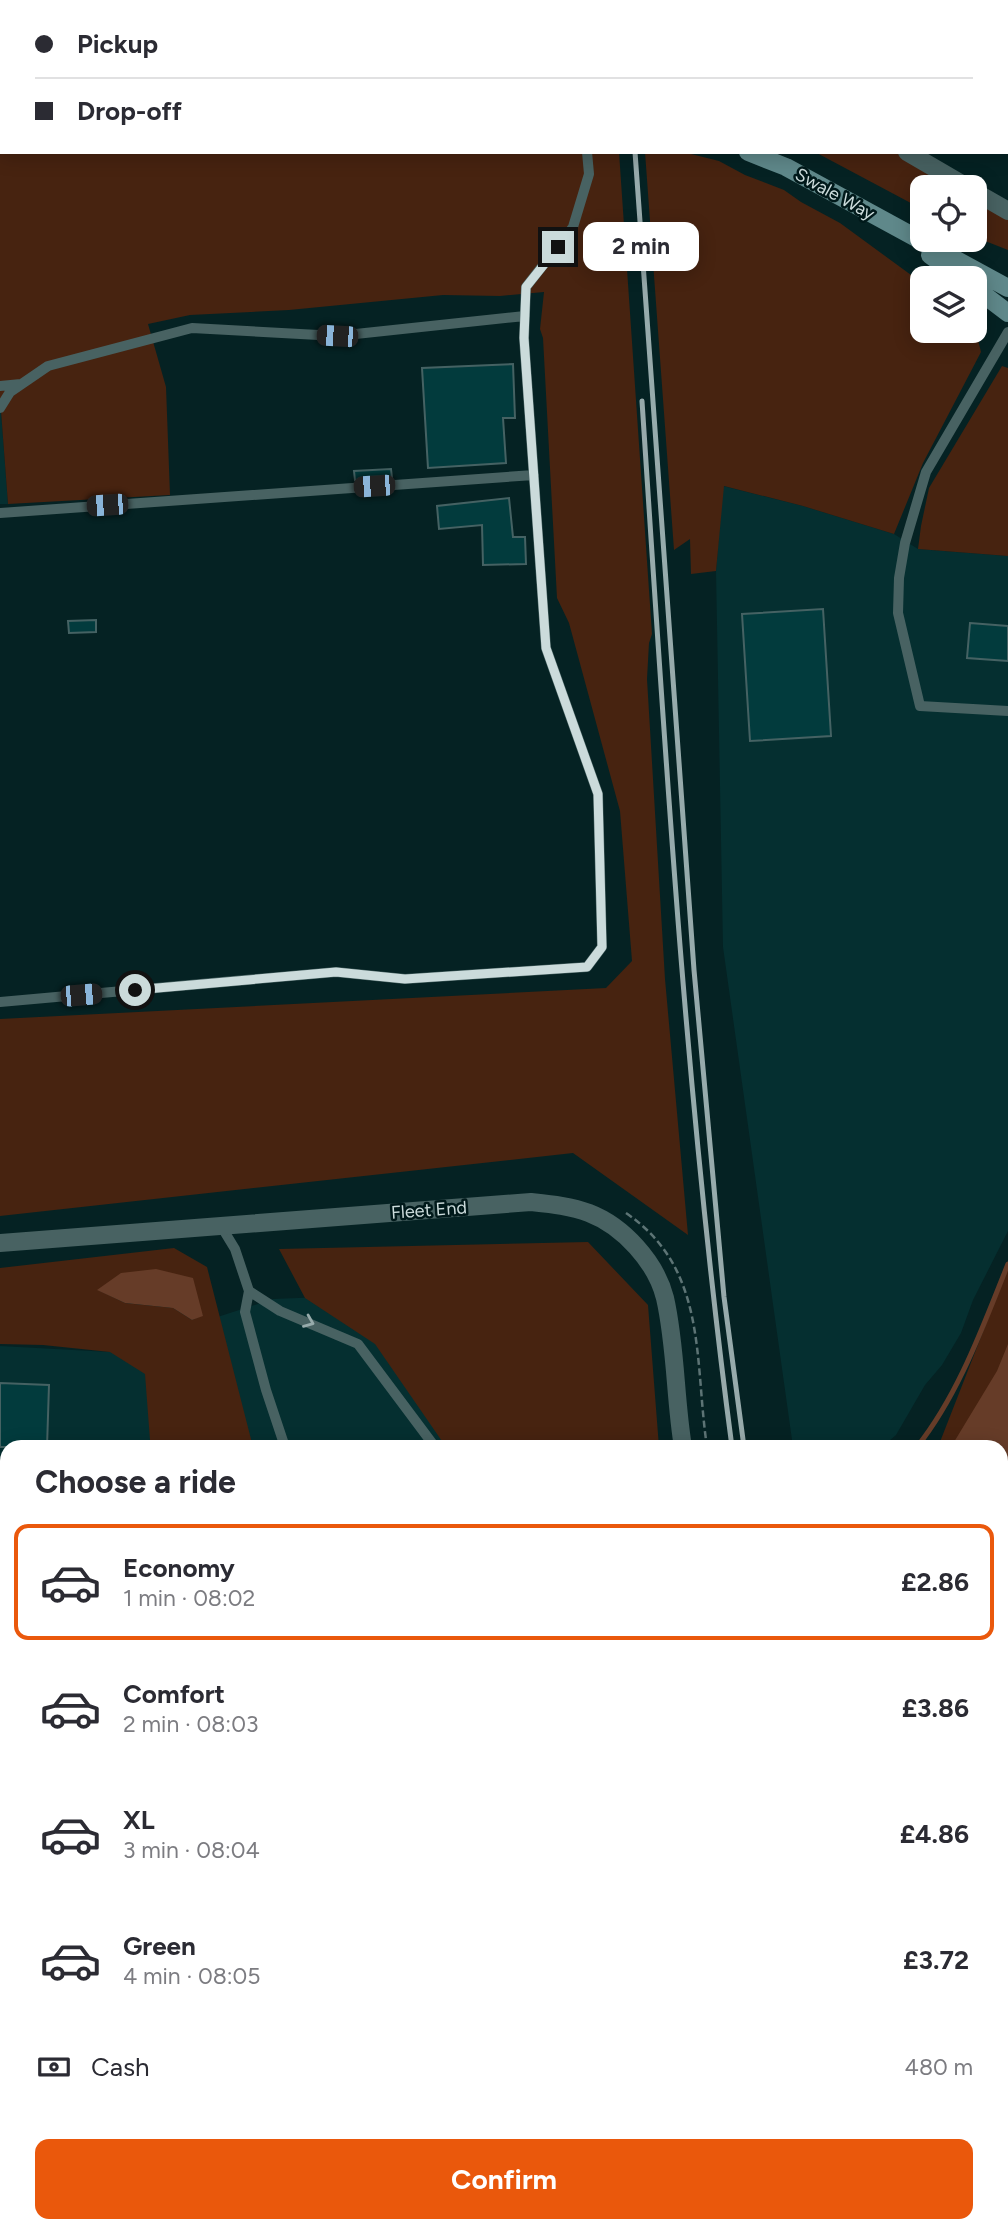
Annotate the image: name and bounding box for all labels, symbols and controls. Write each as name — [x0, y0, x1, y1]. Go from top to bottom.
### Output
text: Pickup — [77, 28, 158, 60]
text: Drop-off — [77, 95, 182, 127]
street label: Swale Way — [791, 163, 879, 225]
map controls — [910, 175, 987, 343]
button: locate — [910, 175, 987, 252]
callout: 2 min — [582, 222, 698, 272]
route end — [542, 231, 574, 263]
text: 2 min — [612, 232, 670, 260]
button: layers — [910, 266, 987, 343]
car — [316, 324, 359, 348]
car — [353, 474, 396, 498]
car — [86, 493, 129, 517]
route start — [119, 974, 151, 1006]
car — [60, 983, 103, 1007]
street label: Fleet End — [390, 1196, 468, 1224]
one-way arrow — [303, 1314, 315, 1328]
text: Choose a ride — [35, 1463, 236, 1501]
icon: car — [39, 1551, 102, 1614]
text: Economy — [123, 1552, 235, 1584]
text: £2.86 — [901, 1566, 969, 1598]
text: 1 min · 08:02 — [123, 1584, 255, 1612]
icon: car — [39, 1677, 102, 1740]
text: Comfort — [123, 1678, 225, 1710]
text: £3.86 — [902, 1692, 969, 1724]
text: 2 min · 08:03 — [123, 1710, 258, 1738]
icon: car — [39, 1803, 102, 1866]
text: XL — [123, 1804, 155, 1836]
text: £4.86 — [900, 1818, 969, 1850]
text: 3 min · 08:04 — [123, 1836, 260, 1864]
icon: car — [39, 1929, 102, 1992]
text: Green — [123, 1930, 196, 1962]
text: £3.72 — [903, 1944, 969, 1976]
text: 4 min · 08:05 — [123, 1962, 261, 1990]
icon: cash — [35, 2048, 73, 2086]
text: Cash — [91, 2051, 150, 2083]
text: 480 m — [905, 2053, 973, 2081]
button: Confirm — [35, 2139, 973, 2219]

